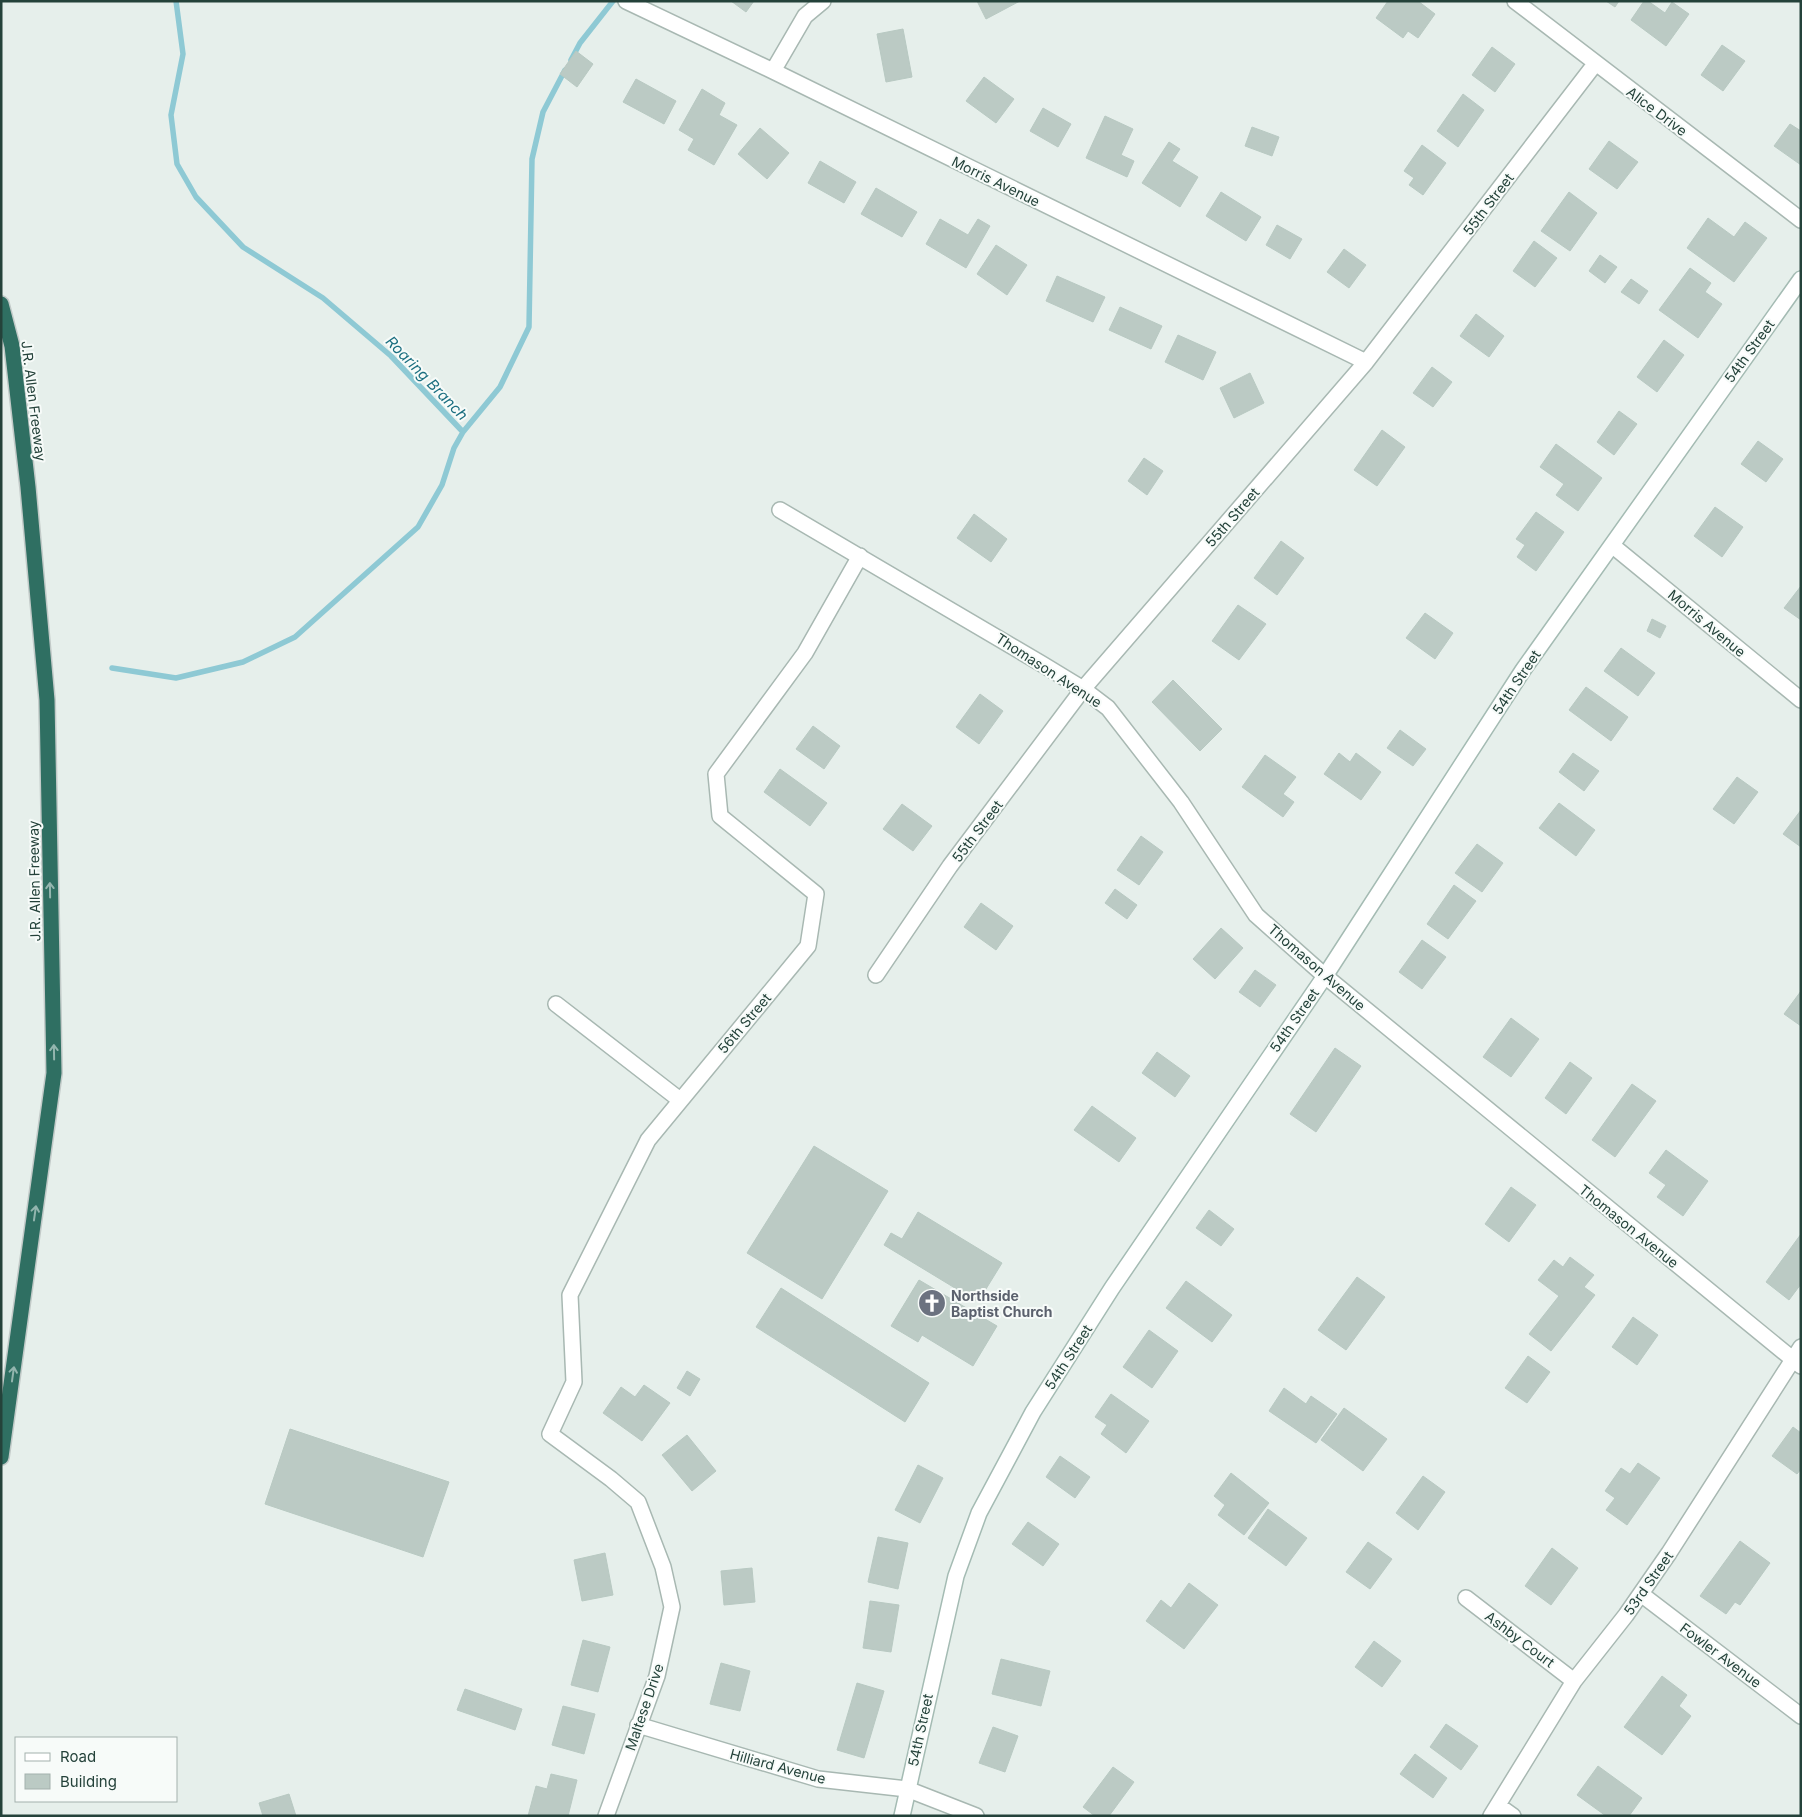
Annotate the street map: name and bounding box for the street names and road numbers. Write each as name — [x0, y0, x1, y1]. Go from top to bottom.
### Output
street label: Alice Drive — [1623, 83, 1691, 139]
street label: Morris Avenue — [949, 152, 1043, 210]
street label: 55th Street — [1459, 169, 1517, 238]
street label: 54th Street — [1720, 316, 1778, 386]
street label: J.R. Allen Freeway — [18, 340, 50, 462]
street label: 55th Street — [1202, 483, 1263, 550]
street label: Morris Avenue — [1665, 586, 1749, 660]
street label: Thomason Avenue — [993, 629, 1105, 711]
street label: 54th Street — [1488, 646, 1544, 717]
street label: 55th Street — [948, 796, 1006, 865]
street label: J.R. Allen Freeway — [24, 820, 44, 942]
street label: Thomason Avenue — [1265, 920, 1369, 1014]
street label: 54th Street — [1266, 985, 1322, 1055]
street label: 56th Street — [714, 989, 774, 1057]
street label: Thomason Avenue — [1576, 1181, 1682, 1271]
street label: 54th Street — [1041, 1321, 1095, 1393]
street label: 53rd Street — [1620, 1547, 1676, 1618]
street label: Ashby Court — [1482, 1607, 1558, 1671]
street label: Fowler Avenue — [1677, 1619, 1765, 1691]
street label: Maltese Drive — [621, 1661, 667, 1753]
street label: 54th Street — [904, 1692, 936, 1768]
street label: Hilliard Avenue — [728, 1745, 828, 1787]

